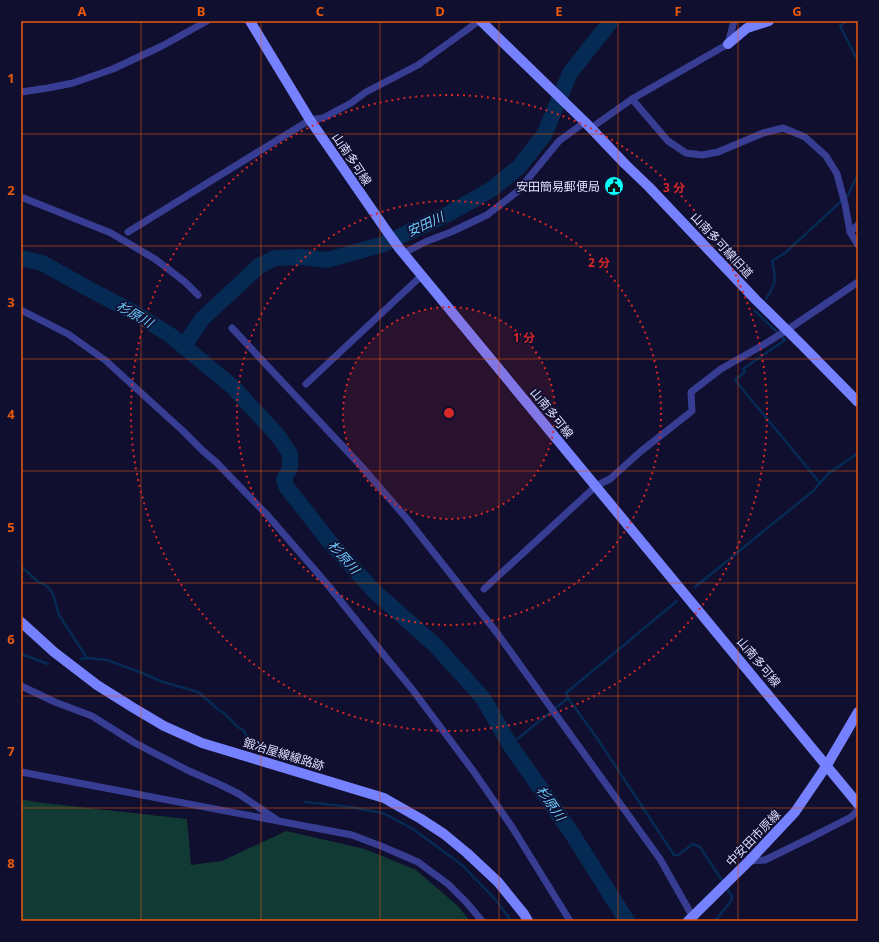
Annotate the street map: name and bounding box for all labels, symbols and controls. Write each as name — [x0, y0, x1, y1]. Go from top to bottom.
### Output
text: A — [78, 2, 87, 20]
text: B — [197, 2, 205, 20]
text: C — [316, 2, 324, 20]
text: D — [435, 2, 445, 20]
text: E — [555, 2, 563, 20]
text: F — [674, 2, 682, 20]
text: G — [792, 2, 802, 20]
text: 1 — [7, 69, 15, 87]
street label: 山南多可線 — [328, 129, 376, 189]
public building icon: 安田簡易郵便局 — [603, 175, 625, 197]
place label: 安田簡易郵便局 — [516, 178, 600, 195]
text: 3 分 — [663, 179, 685, 196]
text: 2 — [7, 181, 15, 199]
water label: 安田川 — [404, 207, 448, 240]
street label: 山南多可線旧道 — [687, 208, 757, 282]
text: 2 分 — [588, 254, 610, 271]
text: 3 — [7, 293, 15, 311]
water label: 杉原川 — [114, 296, 158, 333]
text: 1 分 — [513, 329, 535, 346]
street label: 山南多可線 — [527, 384, 577, 442]
text: 4 — [7, 405, 15, 423]
centre of rings — [442, 406, 456, 420]
text: 5 — [7, 518, 15, 536]
water label: 杉原川 — [324, 536, 365, 579]
text: 6 — [7, 630, 15, 648]
street label: 山南多可線 — [733, 634, 785, 690]
street label: 鍛冶屋線線路跡 — [241, 734, 327, 774]
text: 7 — [7, 742, 15, 760]
water label: 杉原川 — [532, 782, 571, 826]
street label: 中安田市原線 — [722, 806, 784, 870]
text: 8 — [7, 854, 15, 872]

